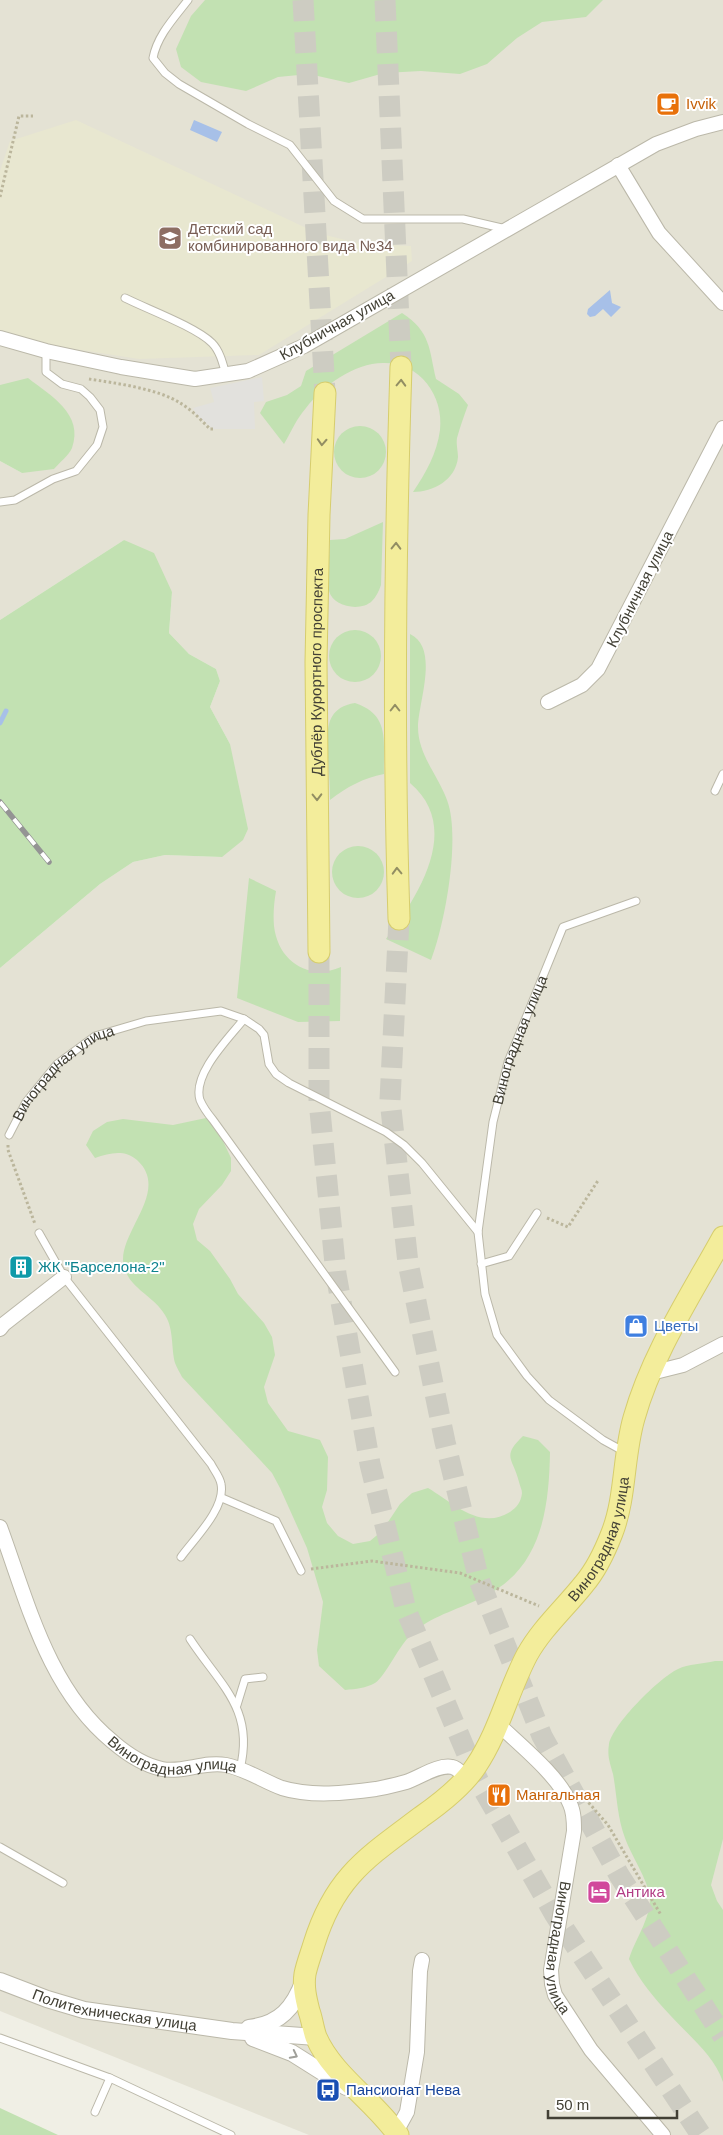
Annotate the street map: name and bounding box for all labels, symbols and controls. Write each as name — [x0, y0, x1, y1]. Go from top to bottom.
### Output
cafe icon: Ivvik — [655, 91, 681, 117]
place label: Ivvik — [686, 95, 717, 112]
place label: Детский сад комбинированного вида №34 — [188, 220, 393, 254]
school or university icon: Детский сад комбинированного вида №34 — [157, 225, 183, 251]
street label: Клубничная улица — [276, 286, 398, 363]
one-way arrow — [396, 379, 406, 386]
one-way arrow — [317, 438, 328, 446]
street label: Клубничная улица — [603, 527, 677, 650]
one-way arrow — [391, 541, 401, 549]
street label: Дублёр Курортного проспекта — [307, 567, 326, 776]
one-way arrow — [390, 704, 400, 712]
one-way arrow — [312, 793, 322, 801]
one-way arrow — [392, 866, 403, 874]
street label: Виноградная улица — [489, 972, 551, 1106]
street label: Виноградная улица — [9, 1022, 117, 1124]
building icon: ЖК "Барселона-2" — [8, 1254, 34, 1280]
place label: ЖК "Барселона-2" — [38, 1258, 165, 1275]
shop icon: Цветы — [623, 1313, 649, 1339]
place label: Цветы — [654, 1317, 698, 1334]
street label: Виноградная улица — [564, 1475, 632, 1605]
street label: Виноградная улица — [105, 1732, 240, 1778]
restaurant icon: Мангальная — [486, 1782, 512, 1808]
place label: Мангальная — [516, 1786, 600, 1803]
hotel icon: Антика — [586, 1879, 612, 1905]
street label: Виноградная улица — [543, 1880, 575, 2017]
place label: Антика — [616, 1883, 665, 1900]
street label: Политехническая улица — [30, 1985, 199, 2034]
one-way arrow — [289, 2049, 298, 2059]
bus stop icon: Пансионат Нева — [315, 2077, 341, 2103]
place label: Пансионат Нева — [346, 2081, 461, 2098]
scale bar — [548, 2088, 677, 2120]
text: 50 m — [556, 2096, 589, 2113]

